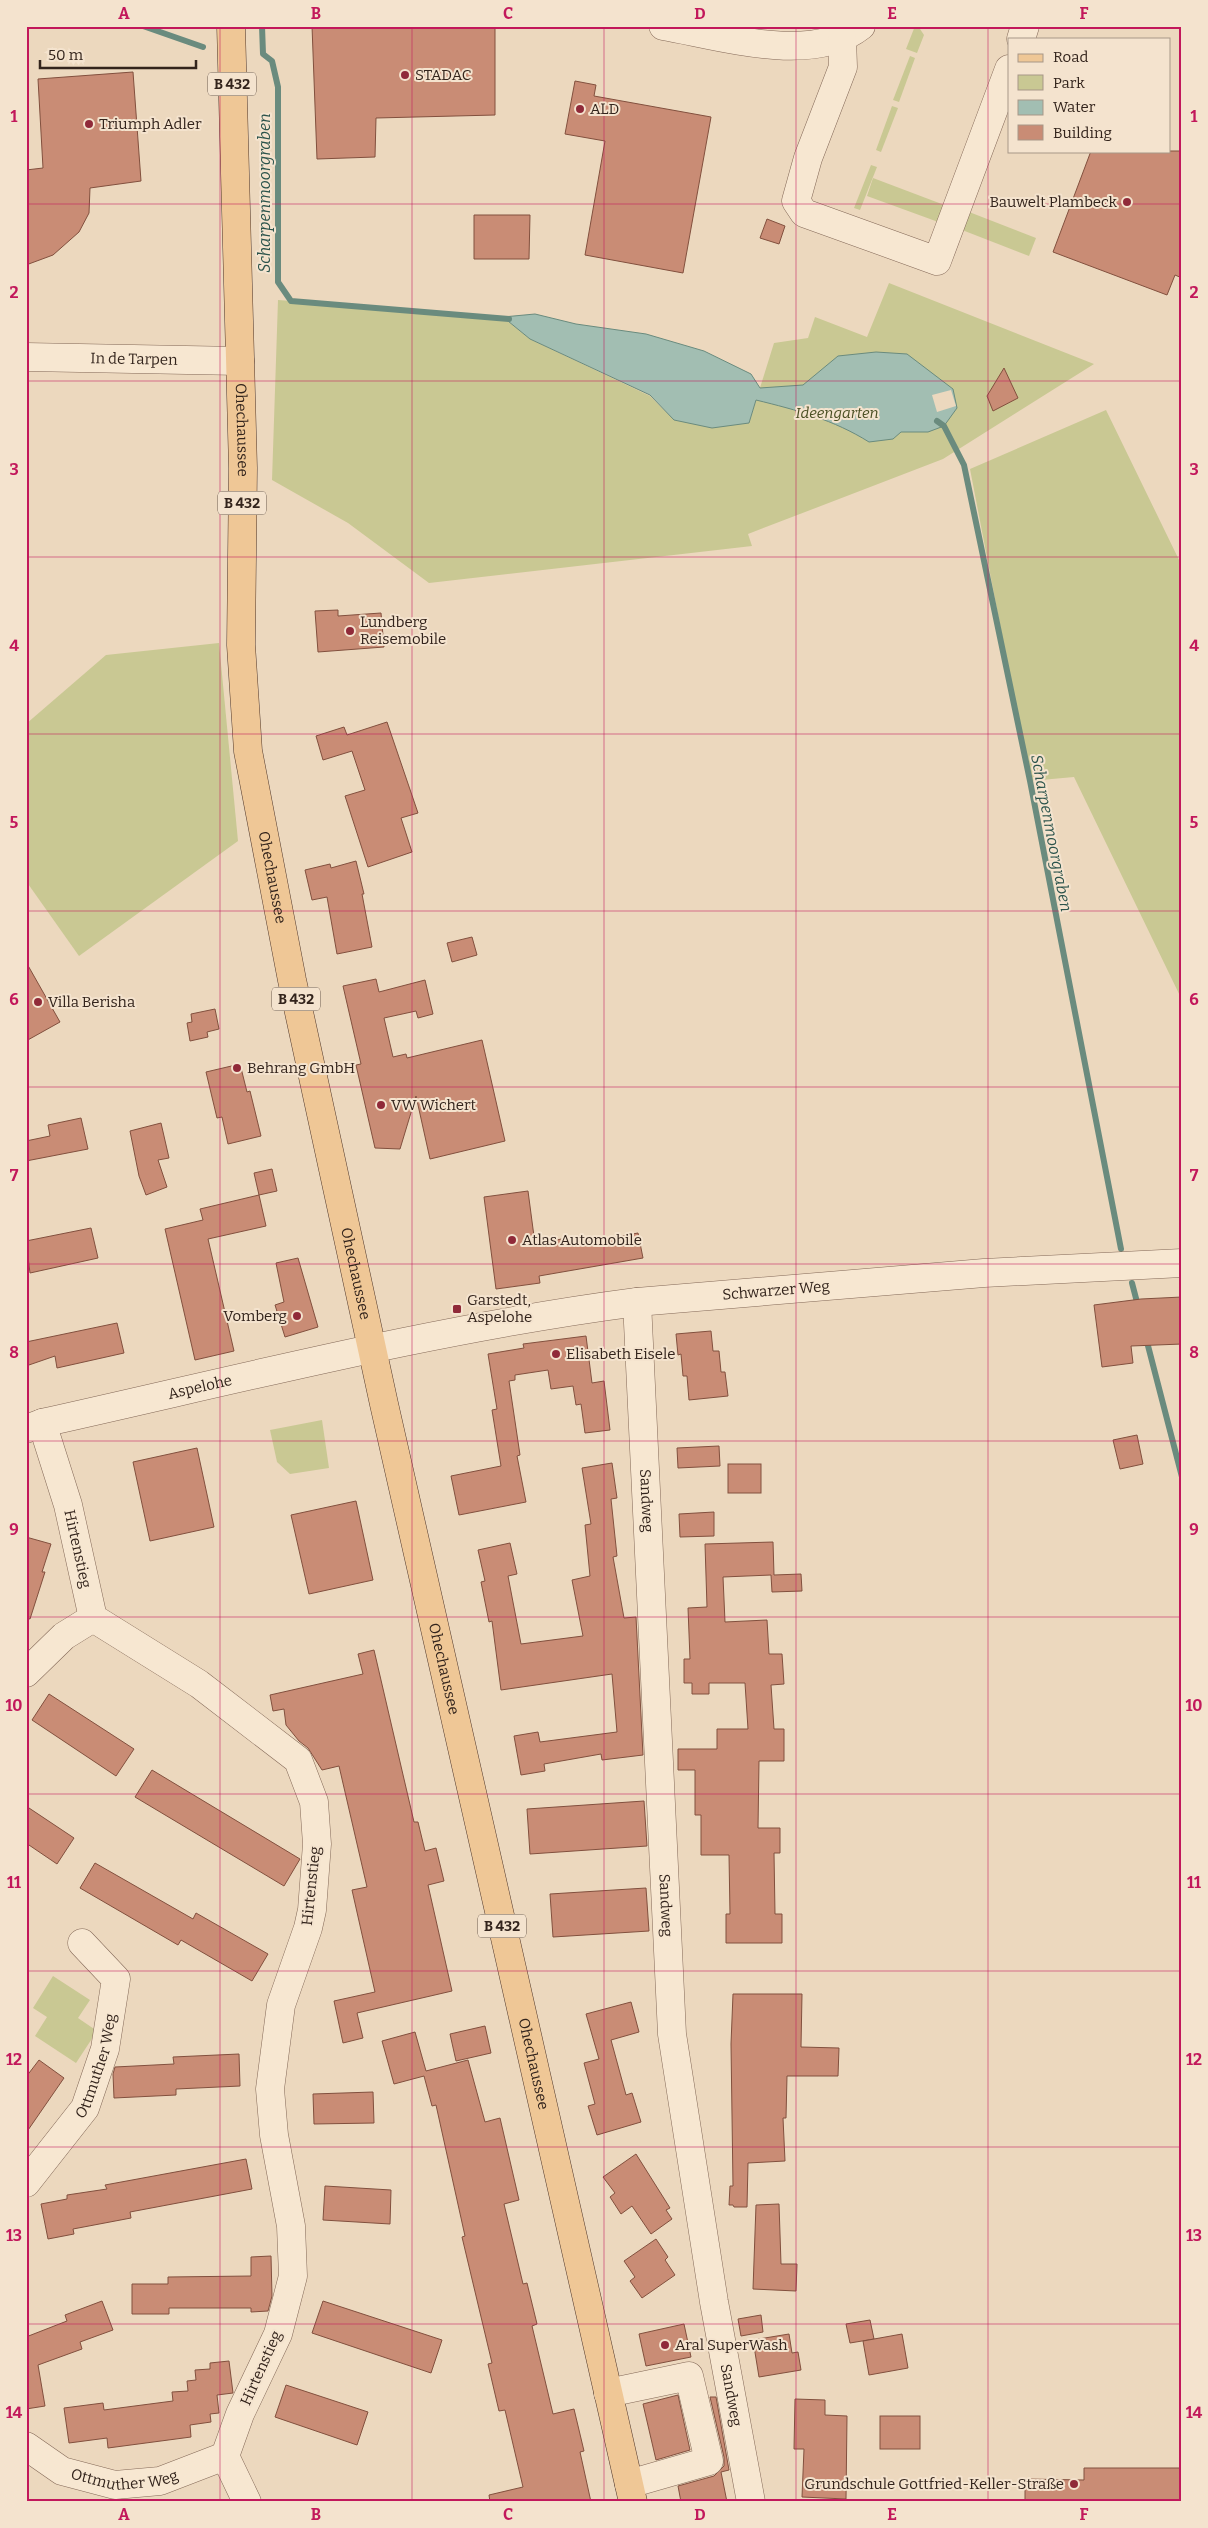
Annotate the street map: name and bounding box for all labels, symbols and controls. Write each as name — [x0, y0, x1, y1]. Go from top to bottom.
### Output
text: A — [118, 4, 130, 23]
text: B — [311, 4, 321, 23]
text: C — [503, 4, 513, 23]
text: D — [694, 4, 706, 23]
text: E — [887, 4, 897, 23]
text: F — [1080, 4, 1089, 23]
scale bar — [40, 38, 196, 70]
legend — [1008, 38, 1170, 152]
text: 50 m — [48, 46, 84, 64]
text: Road — [1053, 48, 1088, 66]
place label: STADAC — [415, 66, 472, 84]
marker: STADAC — [399, 69, 411, 81]
road number: B 432 — [208, 72, 256, 96]
text: Park — [1053, 74, 1085, 92]
text: Water — [1053, 98, 1096, 116]
place label: ALD — [590, 100, 619, 118]
marker: ALD — [574, 103, 586, 115]
text: 1 — [11, 107, 18, 126]
text: 1 — [1191, 107, 1198, 126]
water label: Scharpenmoorgraben — [255, 113, 274, 273]
place label: Triumph Adler — [99, 115, 202, 133]
marker: Triumph Adler — [83, 118, 95, 130]
text: Building — [1053, 124, 1112, 142]
place label: Bauwelt Plambeck — [990, 193, 1117, 211]
marker: Bauwelt Plambeck — [1121, 196, 1133, 208]
text: 2 — [9, 283, 19, 302]
text: 2 — [1189, 283, 1199, 302]
street label: In de Tarpen — [90, 349, 178, 369]
street label: Ohechaussee — [232, 383, 252, 477]
park label: Ideengarten — [795, 404, 879, 422]
text: 3 — [9, 460, 19, 479]
text: 3 — [1189, 460, 1199, 479]
road number: B 432 — [218, 492, 266, 514]
place label: Lundberg Reisemobile — [360, 613, 446, 648]
marker: Lundberg Reisemobile — [344, 625, 356, 637]
text: 4 — [9, 636, 19, 655]
text: 4 — [1189, 636, 1199, 655]
water label: Scharpenmoorgraben — [1027, 753, 1076, 913]
text: 5 — [10, 813, 19, 832]
text: 5 — [1190, 813, 1199, 832]
street label: Ohechaussee — [255, 830, 290, 925]
road number: B 432 — [272, 988, 320, 1011]
text: 6 — [9, 990, 19, 1009]
text: 6 — [1189, 990, 1199, 1009]
place label: Villa Berisha — [48, 993, 135, 1011]
marker: Villa Berisha — [32, 996, 44, 1008]
place label: Behrang GmbH — [247, 1059, 355, 1077]
marker: Behrang GmbH — [231, 1062, 243, 1074]
place label: VW Wichert — [391, 1096, 477, 1114]
marker: VW Wichert — [375, 1099, 387, 1111]
text: 7 — [10, 1166, 19, 1185]
text: 7 — [1190, 1166, 1199, 1185]
street label: Ohechaussee — [337, 1226, 374, 1321]
place label: Atlas Automobile — [522, 1231, 642, 1249]
marker: Atlas Automobile — [506, 1234, 518, 1246]
street label: Schwarzer Weg — [722, 1277, 830, 1304]
place label: Garstedt, Aspelohe — [467, 1291, 532, 1326]
marker: Garstedt, Aspelohe — [451, 1303, 463, 1315]
place label: Vomberg — [223, 1307, 287, 1325]
marker: Vomberg — [291, 1310, 303, 1322]
text: 8 — [9, 1343, 19, 1362]
text: 8 — [1189, 1343, 1199, 1362]
place label: Elisabeth Eisele — [566, 1345, 676, 1363]
marker: Elisabeth Eisele — [550, 1348, 562, 1360]
street label: Aspelohe — [166, 1371, 234, 1403]
street label: Sandweg — [636, 1469, 657, 1533]
street label: Hirtenstieg — [60, 1508, 95, 1590]
text: 9 — [9, 1520, 19, 1539]
text: 9 — [1189, 1520, 1199, 1539]
street label: Ohechaussee — [425, 1621, 463, 1717]
text: 10 — [5, 1696, 23, 1715]
text: 10 — [1185, 1696, 1203, 1715]
street label: Hirtenstieg — [298, 1845, 324, 1927]
text: 11 — [7, 1873, 21, 1892]
street label: Sandweg — [655, 1873, 676, 1937]
text: 11 — [1187, 1873, 1201, 1892]
road number: B 432 — [478, 1914, 526, 1938]
street label: Ottmuther Weg — [71, 2012, 119, 2122]
street label: Ohechaussee — [514, 2016, 553, 2111]
text: 12 — [6, 2050, 22, 2069]
text: 12 — [1186, 2050, 1202, 2069]
text: 13 — [6, 2226, 22, 2245]
text: 13 — [1186, 2226, 1202, 2245]
street label: Hirtenstieg — [237, 2328, 285, 2408]
place label: Aral SuperWash — [675, 2336, 788, 2354]
marker: Aral SuperWash — [659, 2339, 671, 2351]
street label: Sandweg — [717, 2363, 746, 2428]
text: 14 — [6, 2403, 23, 2422]
text: 14 — [1186, 2403, 1203, 2422]
street label: Ottmuther Weg — [69, 2465, 181, 2494]
place label: Grundschule Gottfried-Keller-Straße — [804, 2475, 1064, 2493]
marker: Grundschule Gottfried-Keller-Straße — [1068, 2478, 1080, 2490]
text: A — [118, 2505, 130, 2524]
text: B — [311, 2505, 321, 2524]
text: C — [503, 2505, 513, 2524]
text: D — [694, 2505, 706, 2524]
text: E — [887, 2505, 897, 2524]
text: F — [1080, 2505, 1089, 2524]

